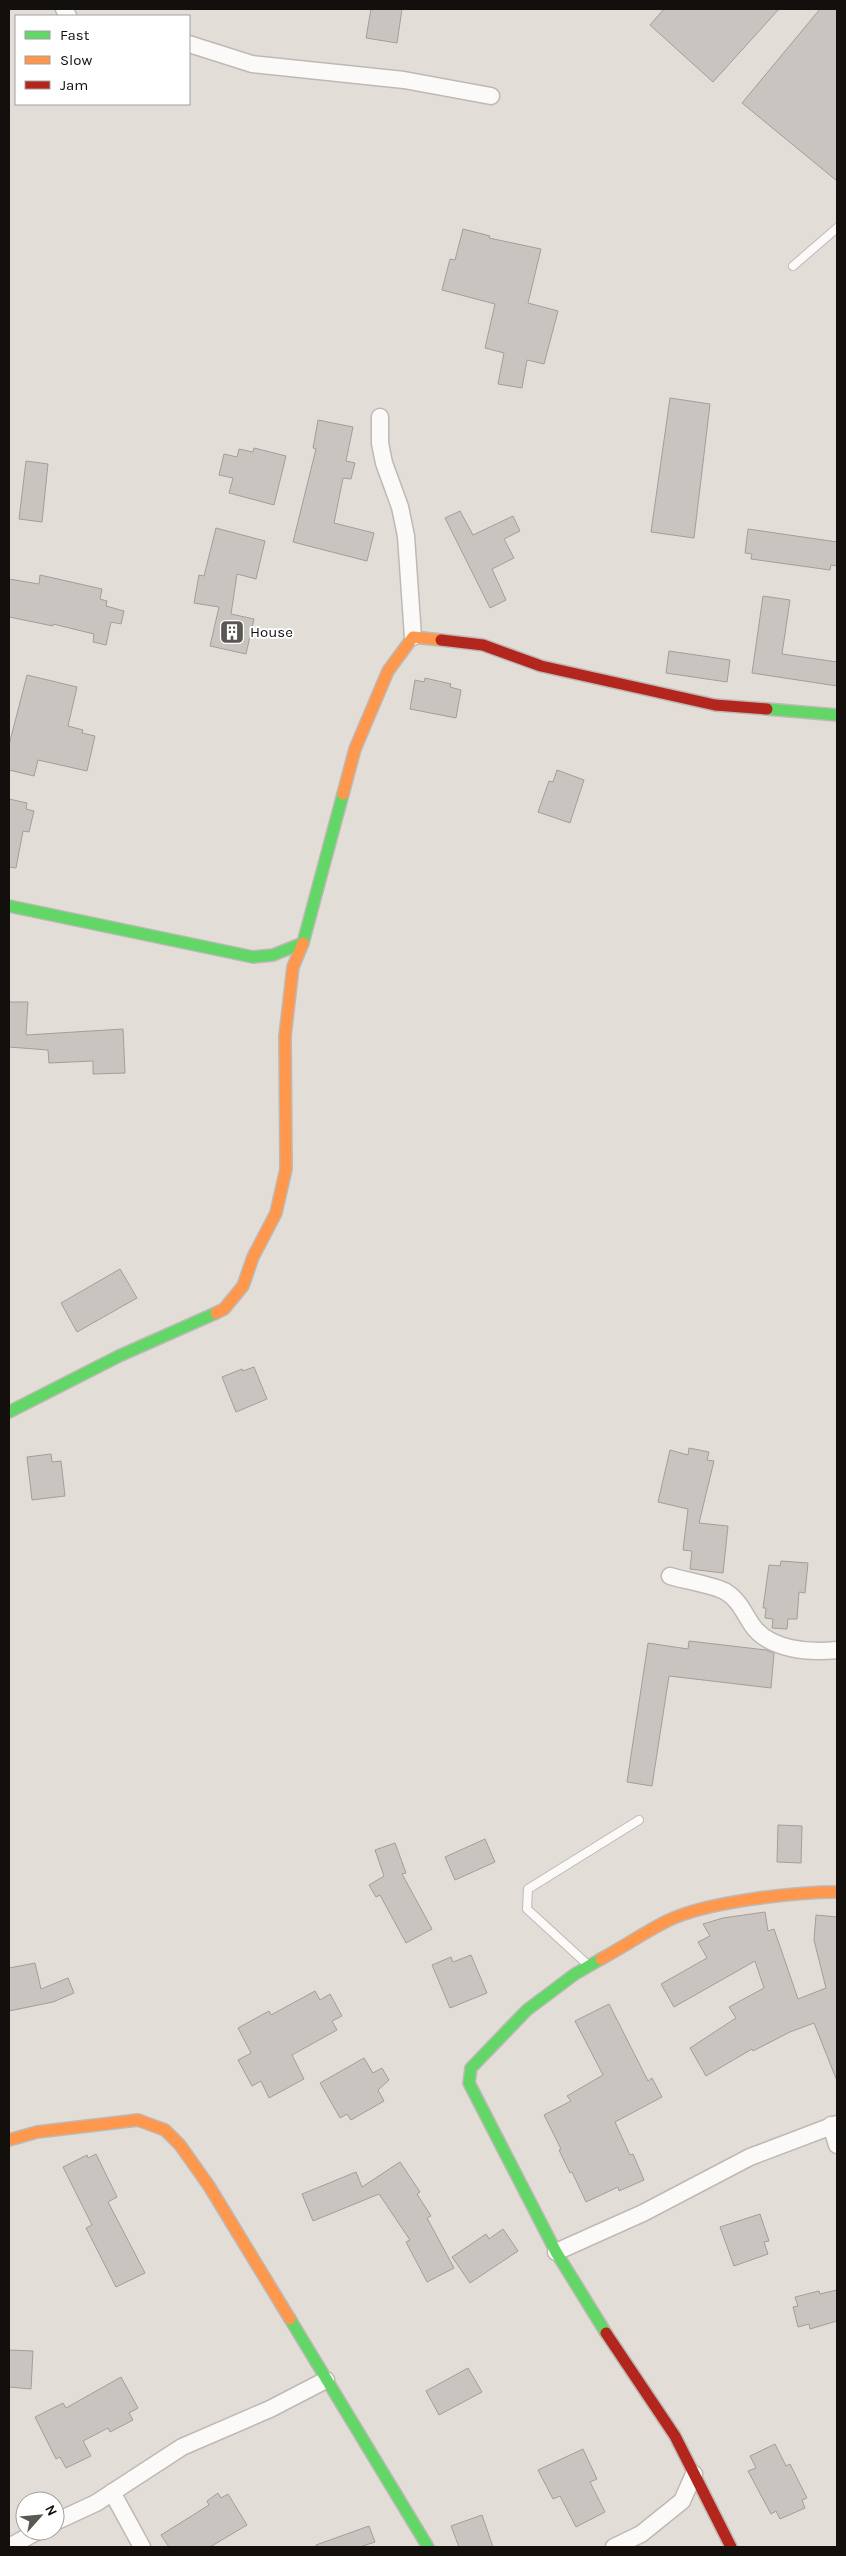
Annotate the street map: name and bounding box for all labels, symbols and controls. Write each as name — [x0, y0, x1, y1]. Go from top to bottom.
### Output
legend — [15, 15, 190, 105]
text: Fast — [60, 26, 90, 44]
text: Slow — [60, 51, 92, 69]
text: Jam — [60, 76, 88, 94]
building icon: House — [219, 619, 245, 645]
place label: House — [250, 623, 293, 641]
north arrow — [15, 2491, 65, 2541]
text: N — [41, 2502, 61, 2519]

